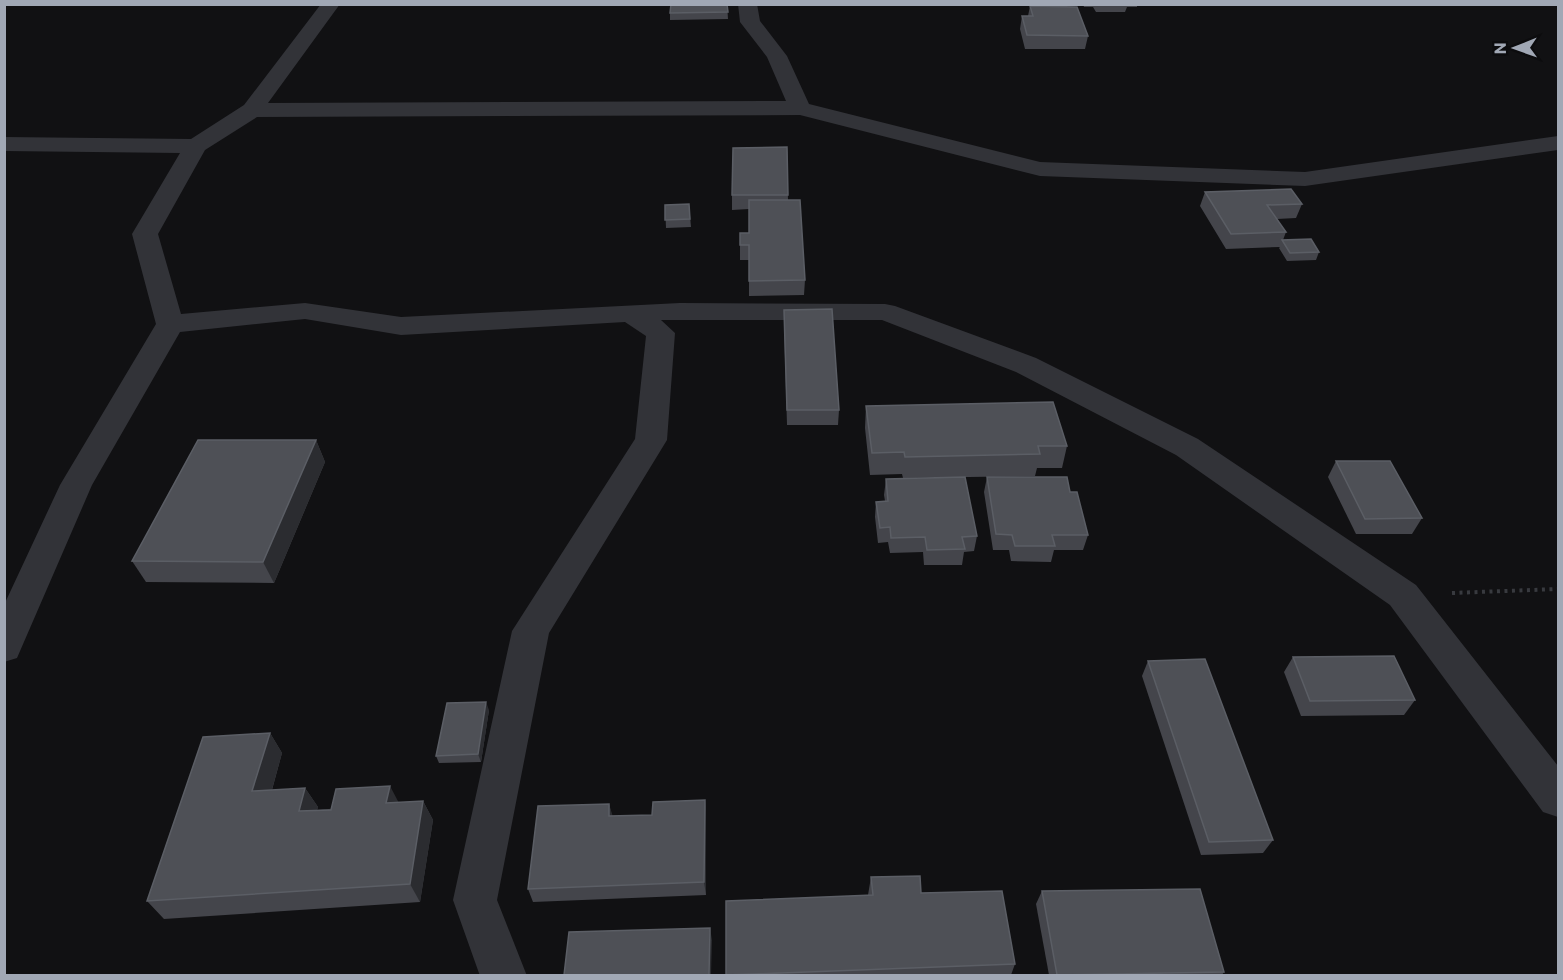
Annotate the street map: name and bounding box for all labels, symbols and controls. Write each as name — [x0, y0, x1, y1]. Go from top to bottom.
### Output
north arrow — [1485, 18, 1545, 78]
text: N — [1490, 42, 1509, 54]

